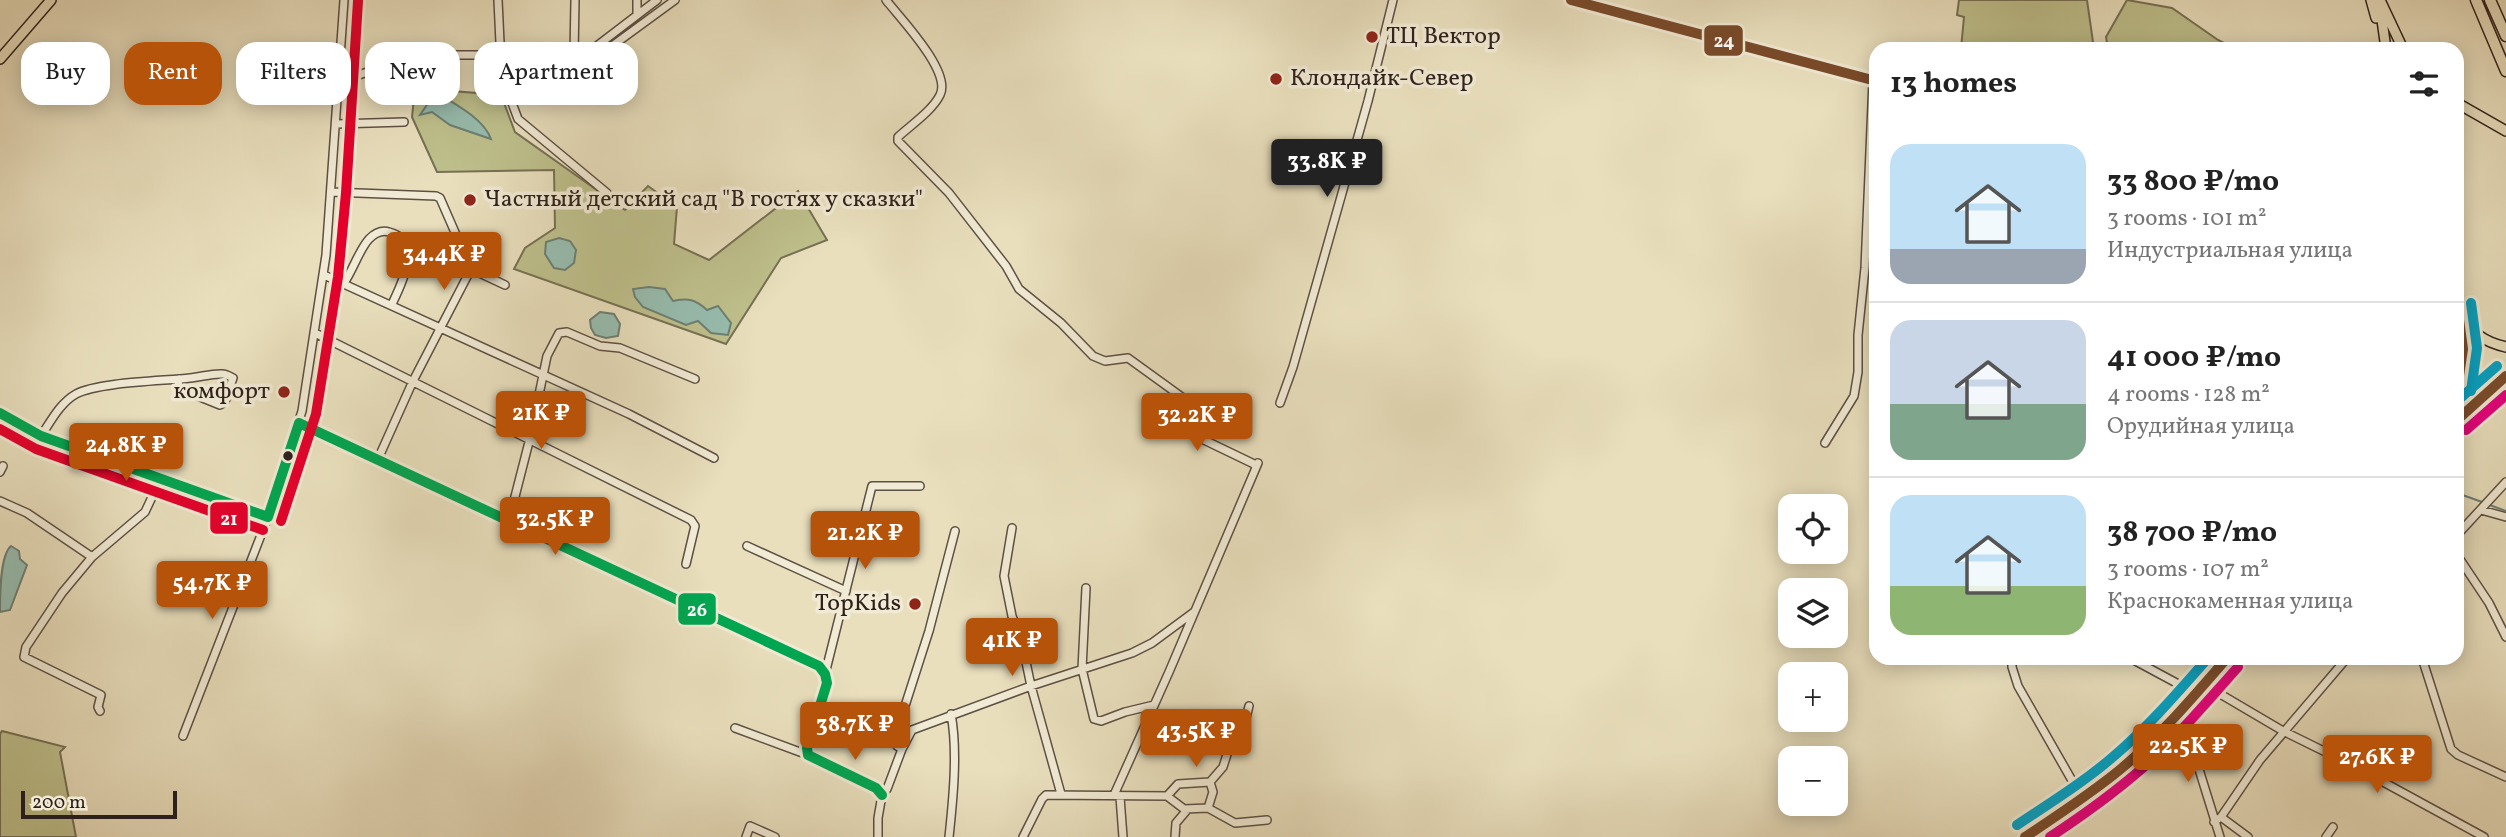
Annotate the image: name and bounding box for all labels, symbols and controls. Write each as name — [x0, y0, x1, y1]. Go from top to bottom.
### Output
place label: ТЦ Вектор — [1386, 20, 1501, 54]
line badge: 24 — [1703, 24, 1744, 57]
marker: ТЦ Вектор — [1364, 29, 1380, 45]
text: 24 — [1713, 29, 1735, 55]
chip: Buy — [21, 42, 110, 105]
chip: Rent — [124, 42, 222, 105]
chip: Filters — [236, 42, 351, 105]
chip: New — [365, 42, 460, 105]
chip: Apartment — [474, 42, 638, 105]
place label: Клондайк-Север — [1290, 62, 1474, 96]
text: 13 homes — [1890, 63, 2017, 105]
icon: filters — [2405, 65, 2443, 103]
marker: Клондайк-Север — [1268, 71, 1284, 87]
pin: 33.8K ₽ — [1262, 140, 1392, 199]
text: 33.8K ₽ — [1287, 146, 1367, 178]
text: 33 800 ₽/mo — [2107, 161, 2279, 203]
icon: home — [1946, 172, 2030, 256]
place label: Частный детский сад "В гостях у сказки" — [484, 183, 923, 217]
marker: Частный детский сад "В гостях у сказки" — [462, 192, 478, 208]
text: 3 rooms · 101 m² — [2107, 203, 2267, 235]
pin: 34.4K ₽ — [379, 232, 509, 292]
text: Индустриальная улица — [2107, 235, 2353, 267]
text: 34.4K ₽ — [402, 239, 486, 271]
text: 41 000 ₽/mo — [2107, 337, 2281, 379]
icon: home — [1946, 348, 2030, 432]
place label: комфорт — [173, 375, 270, 409]
text: 4 rooms · 128 m² — [2107, 379, 2270, 411]
marker: комфорт — [276, 384, 292, 400]
pin: 21K ₽ — [492, 392, 590, 451]
pin: 32.2K ₽ — [1132, 393, 1262, 453]
text: 21K ₽ — [512, 398, 570, 430]
text: 32.2K ₽ — [1157, 400, 1237, 432]
text: Орудийная улица — [2107, 411, 2295, 443]
pin: 24.8K ₽ — [61, 424, 191, 483]
text: 24.8K ₽ — [85, 430, 167, 462]
unlabelled marker — [281, 449, 295, 463]
map controls — [1778, 494, 1848, 816]
button: locate — [1778, 494, 1848, 564]
pin: 32.5K ₽ — [490, 498, 620, 557]
line badge: 21 — [209, 501, 249, 535]
text: 32.5K ₽ — [516, 504, 594, 536]
text: 21 — [220, 507, 238, 533]
pin: 21.2K ₽ — [800, 512, 930, 571]
text: 38 700 ₽/mo — [2107, 512, 2277, 554]
text: 21.2K ₽ — [827, 518, 903, 550]
icon: home — [1946, 523, 2030, 607]
text: 3 rooms · 107 m² — [2107, 554, 2269, 586]
pin: 54.7K ₽ — [147, 562, 277, 621]
text: 54.7K ₽ — [173, 568, 251, 600]
button: layers — [1778, 578, 1848, 648]
text: Краснокаменная улица — [2107, 586, 2354, 618]
place label: TopKids — [815, 587, 901, 621]
line badge: 26 — [677, 592, 717, 626]
marker: TopKids — [907, 596, 923, 612]
text: 26 — [687, 598, 707, 624]
pin: 41K ₽ — [963, 618, 1061, 678]
text: 41K ₽ — [982, 625, 1042, 657]
button: + — [1778, 662, 1848, 732]
pin: 38.7K ₽ — [790, 702, 920, 762]
text: 38.7K ₽ — [816, 709, 894, 741]
pin: 43.5K ₽ — [1131, 710, 1261, 769]
text: 43.5K ₽ — [1156, 716, 1236, 748]
pin: 22.5K ₽ — [2123, 724, 2253, 784]
text: 22.5K ₽ — [2149, 731, 2227, 763]
pin: 27.6K ₽ — [2312, 736, 2442, 795]
text: 27.6K ₽ — [2339, 742, 2415, 774]
button: − — [1778, 746, 1848, 816]
scale bar — [21, 788, 177, 820]
text: 200 m — [32, 790, 86, 816]

